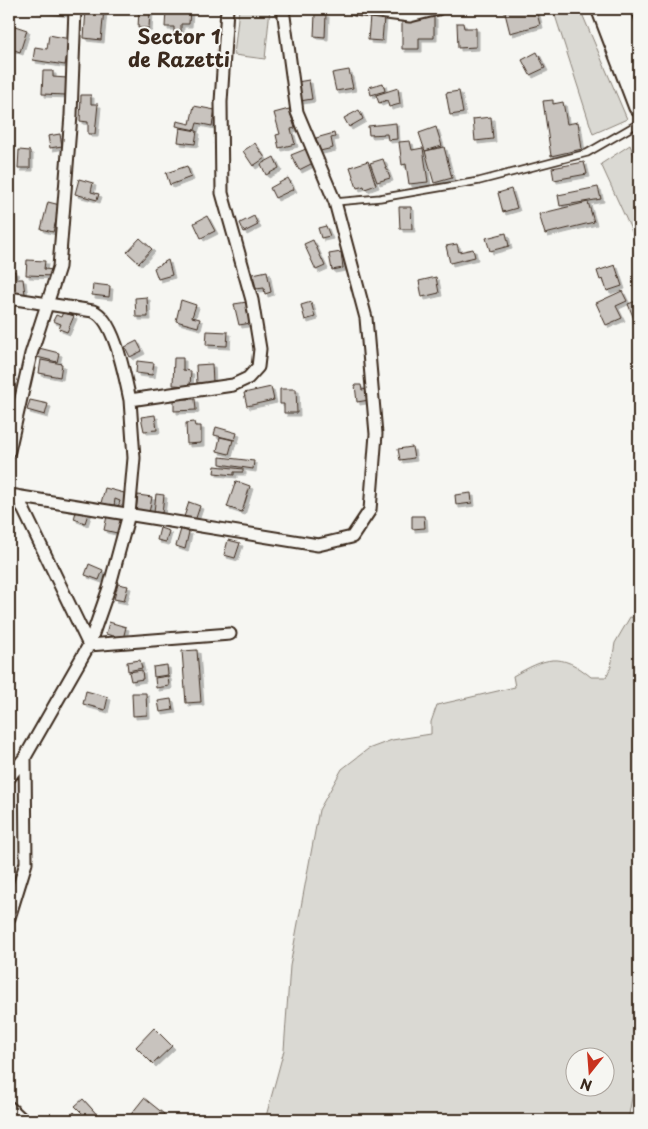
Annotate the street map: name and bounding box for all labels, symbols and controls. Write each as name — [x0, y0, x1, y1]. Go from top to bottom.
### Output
district label: Sector 1 de Razetti — [128, 21, 230, 74]
north arrow — [566, 1046, 616, 1096]
text: N — [578, 1073, 594, 1097]

